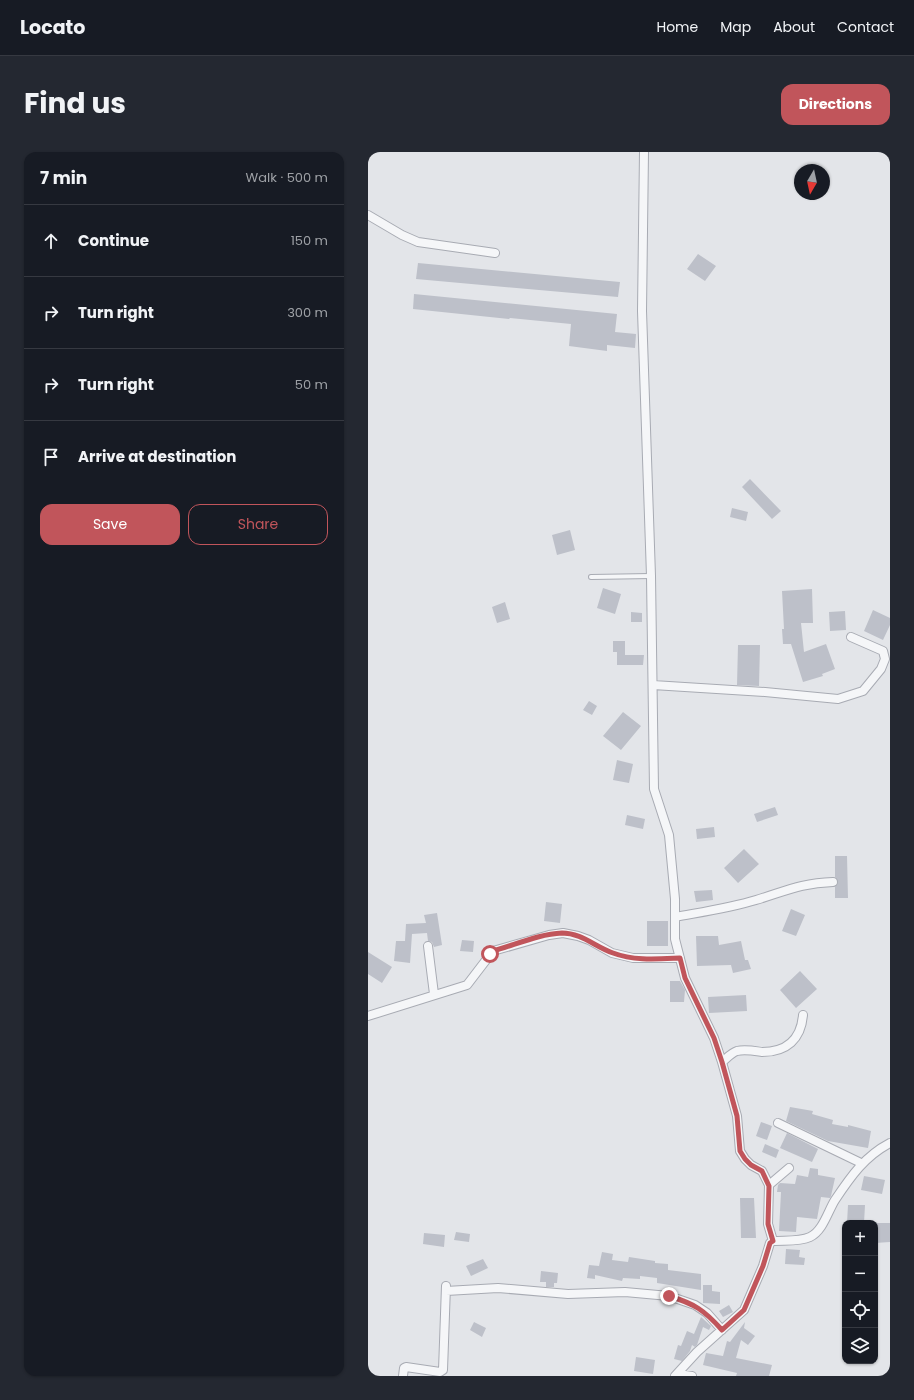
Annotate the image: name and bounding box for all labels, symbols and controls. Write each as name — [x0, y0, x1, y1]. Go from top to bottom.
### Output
text: Locato — [20, 14, 85, 41]
text: Home — [656, 17, 698, 37]
text: Map — [720, 17, 751, 37]
text: About — [773, 17, 815, 37]
text: Contact — [837, 17, 894, 37]
text: Find us — [24, 84, 126, 123]
button: Directions — [781, 84, 890, 125]
north arrow — [794, 164, 830, 200]
text: 7 min — [40, 166, 87, 190]
text: Walk · 500 m — [246, 168, 328, 187]
icon: ahead — [40, 230, 62, 252]
text: Continue — [78, 230, 149, 251]
text: 150 m — [291, 231, 328, 250]
icon: right — [40, 302, 62, 324]
text: Turn right — [78, 302, 154, 323]
text: 300 m — [287, 303, 328, 322]
icon: right — [40, 374, 62, 396]
text: Turn right — [78, 374, 154, 395]
text: 50 m — [295, 375, 328, 394]
icon: arrive — [40, 446, 62, 468]
text: Arrive at destination — [78, 446, 236, 467]
button: Save — [40, 504, 180, 545]
button: Share — [188, 504, 328, 545]
route start — [481, 945, 499, 963]
map controls — [842, 1220, 878, 1364]
button: + — [842, 1220, 878, 1256]
button: − — [842, 1256, 878, 1292]
route end — [660, 1287, 678, 1305]
button: locate — [842, 1292, 878, 1328]
button: layers — [842, 1328, 878, 1364]

